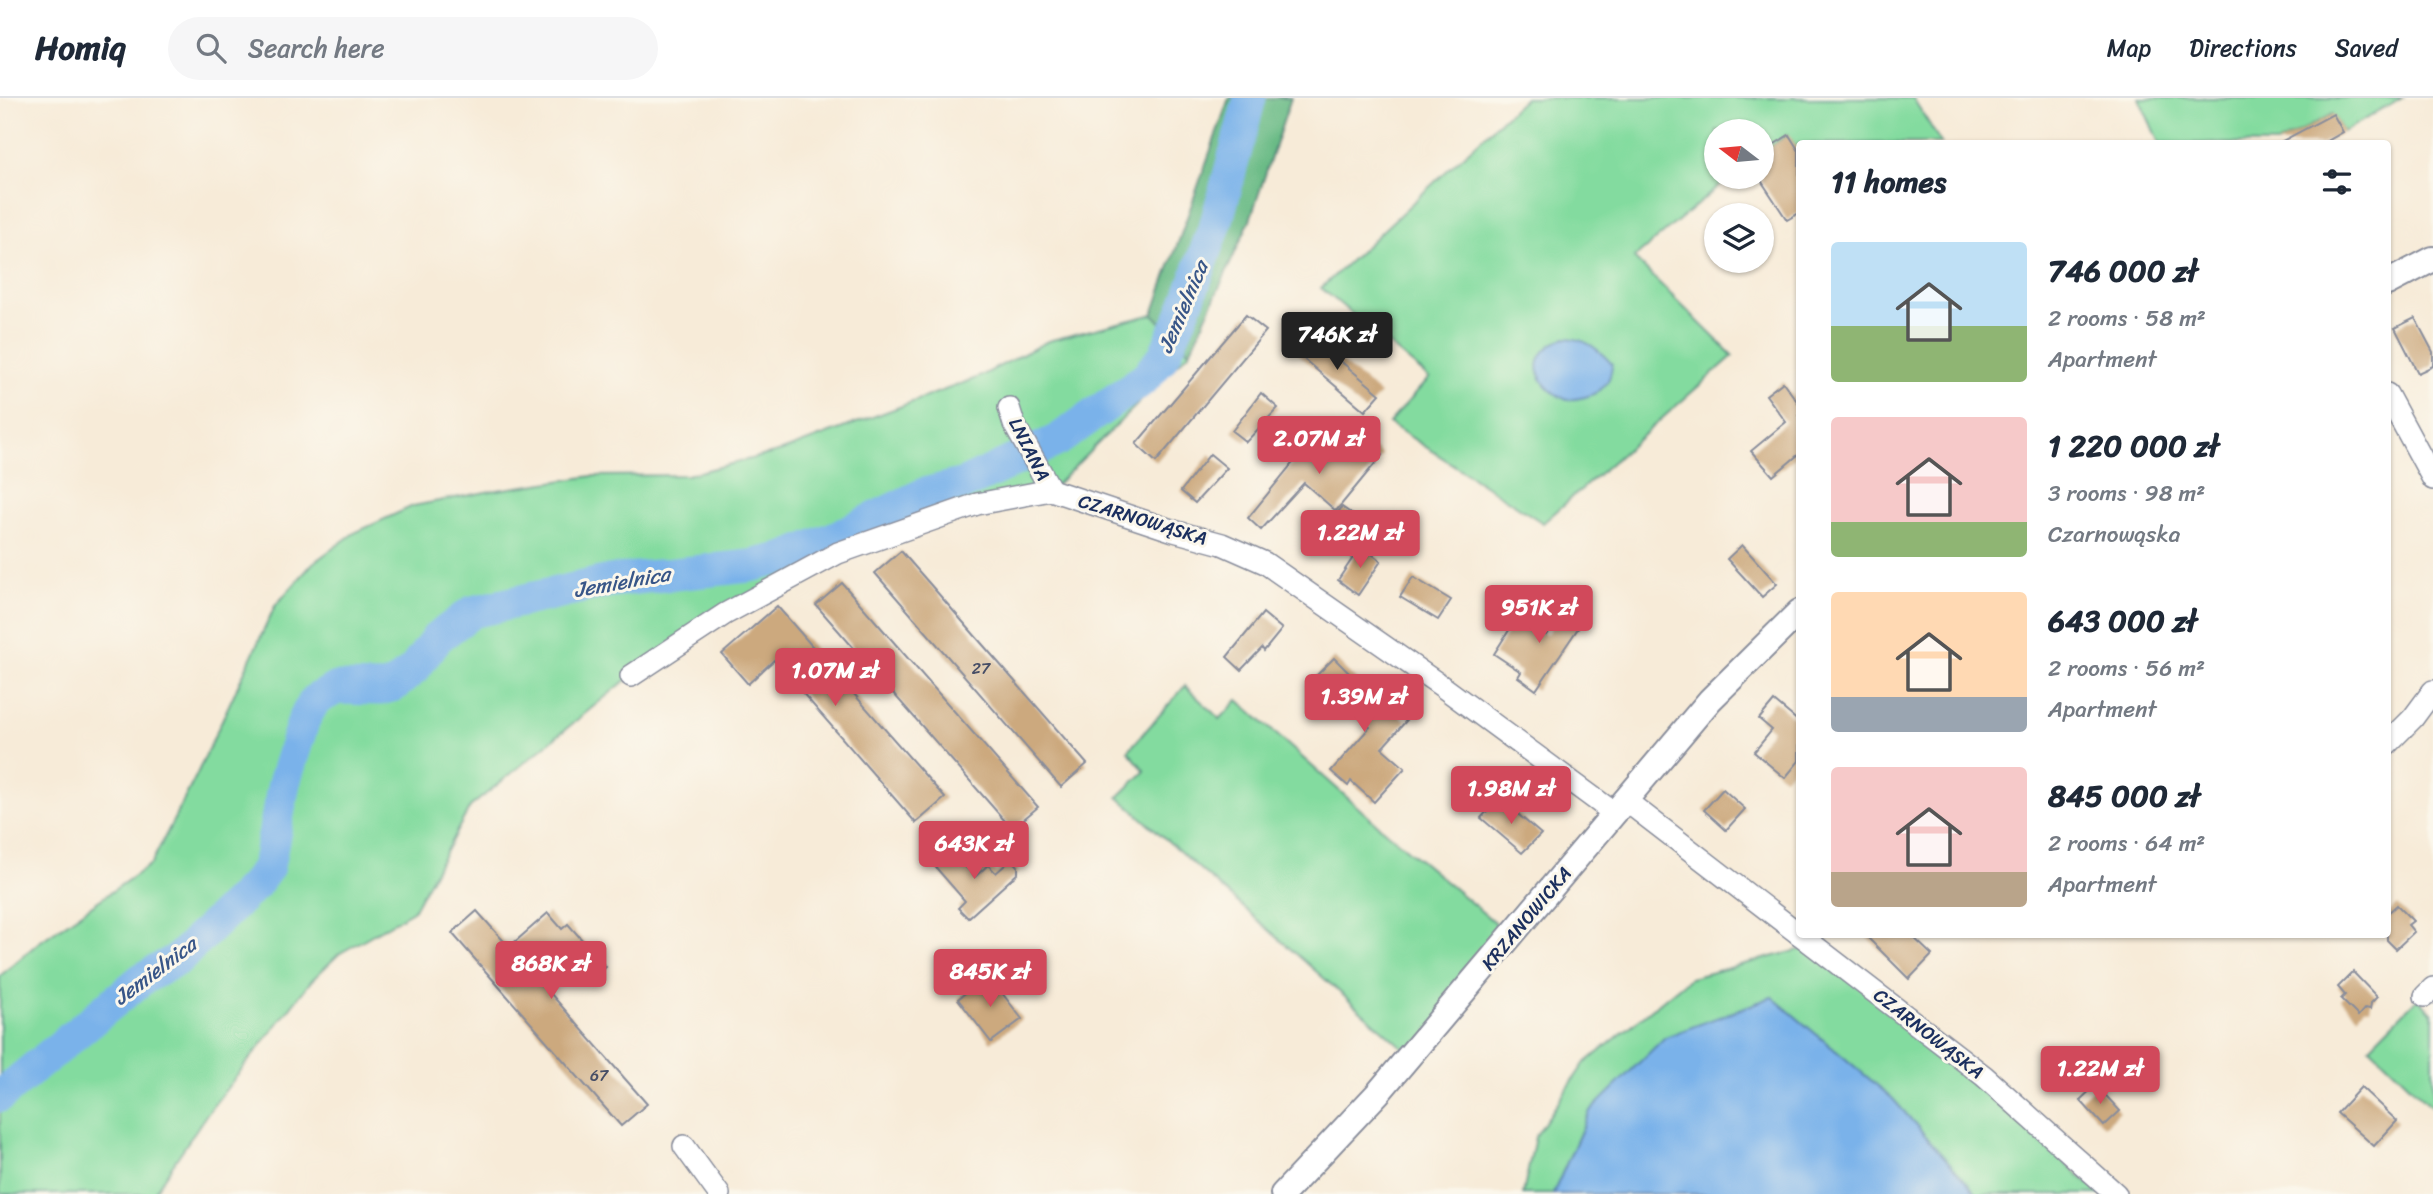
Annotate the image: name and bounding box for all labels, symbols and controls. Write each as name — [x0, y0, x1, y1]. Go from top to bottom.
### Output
search box — [168, 17, 658, 80]
text: Homiq — [35, 19, 126, 77]
text: Search here — [248, 25, 385, 71]
text: Map — [2107, 27, 2151, 69]
text: Directions — [2189, 27, 2297, 69]
text: Saved — [2335, 27, 2398, 69]
icon: search — [192, 29, 230, 67]
north arrow — [1704, 119, 1774, 189]
map controls — [1704, 119, 1774, 273]
text: 11 homes — [1831, 155, 1946, 209]
icon: filters — [2318, 163, 2356, 201]
button: layers — [1704, 203, 1774, 273]
text: 746 000 zł — [2048, 244, 2197, 298]
water label: Jemielnica — [1147, 253, 1220, 359]
icon: home — [1887, 270, 1971, 354]
text: 2 rooms · 58 m² — [2048, 298, 2206, 339]
pin: 746K zł — [1272, 313, 1402, 372]
text: 746K zł — [1298, 314, 1376, 355]
text: Apartment — [2048, 339, 2157, 380]
street label: LNIANA — [999, 412, 1060, 487]
pin: 2.07M zł — [1247, 416, 1391, 476]
text: 2.07M zł — [1273, 418, 1365, 459]
text: 1 220 000 zł — [2048, 419, 2219, 473]
icon: home — [1887, 445, 1971, 529]
text: 3 rooms · 98 m² — [2048, 473, 2205, 514]
street label: CZARNOWĄSKA — [1074, 484, 1211, 555]
pin: 1.22M zł — [1288, 510, 1432, 570]
text: 1.22M zł — [1317, 512, 1403, 553]
text: Czarnowąska — [2048, 514, 2180, 555]
water label: Jemielnica — [571, 554, 675, 609]
pin: 951K zł — [1474, 586, 1604, 645]
text: 951K zł — [1501, 587, 1577, 628]
text: 643 000 zł — [2048, 594, 2197, 648]
icon: home — [1887, 620, 1971, 704]
pin: 1.07M zł — [763, 648, 907, 708]
text: 2 rooms · 56 m² — [2048, 648, 2205, 689]
text: 1.07M zł — [791, 650, 879, 691]
house number: 27 — [972, 654, 991, 683]
pin: 1.39M zł — [1292, 674, 1436, 734]
text: 1.39M zł — [1321, 676, 1407, 717]
text: Apartment — [2048, 689, 2157, 730]
pin: 1.98M zł — [1439, 766, 1583, 826]
text: 1.98M zł — [1467, 768, 1555, 809]
text: 845 000 zł — [2048, 769, 2200, 823]
icon: home — [1887, 795, 1971, 879]
pin: 643K zł — [909, 822, 1039, 881]
text: 643K zł — [935, 823, 1013, 864]
text: 2 rooms · 64 m² — [2048, 823, 2205, 864]
street label: KRZANOWICKA — [1473, 859, 1580, 978]
text: Apartment — [2048, 864, 2157, 905]
water label: Jemielnica — [105, 925, 207, 1015]
pin: 868K zł — [486, 942, 616, 1001]
text: 868K zł — [511, 943, 591, 984]
pin: 845K zł — [925, 950, 1055, 1009]
text: 845K zł — [950, 951, 1030, 992]
street label: CZARNOWĄSKA — [1866, 979, 1991, 1087]
pin: 1.22M zł — [2028, 1046, 2172, 1106]
text: 1.22M zł — [2057, 1048, 2143, 1089]
house number: 67 — [590, 1061, 609, 1090]

